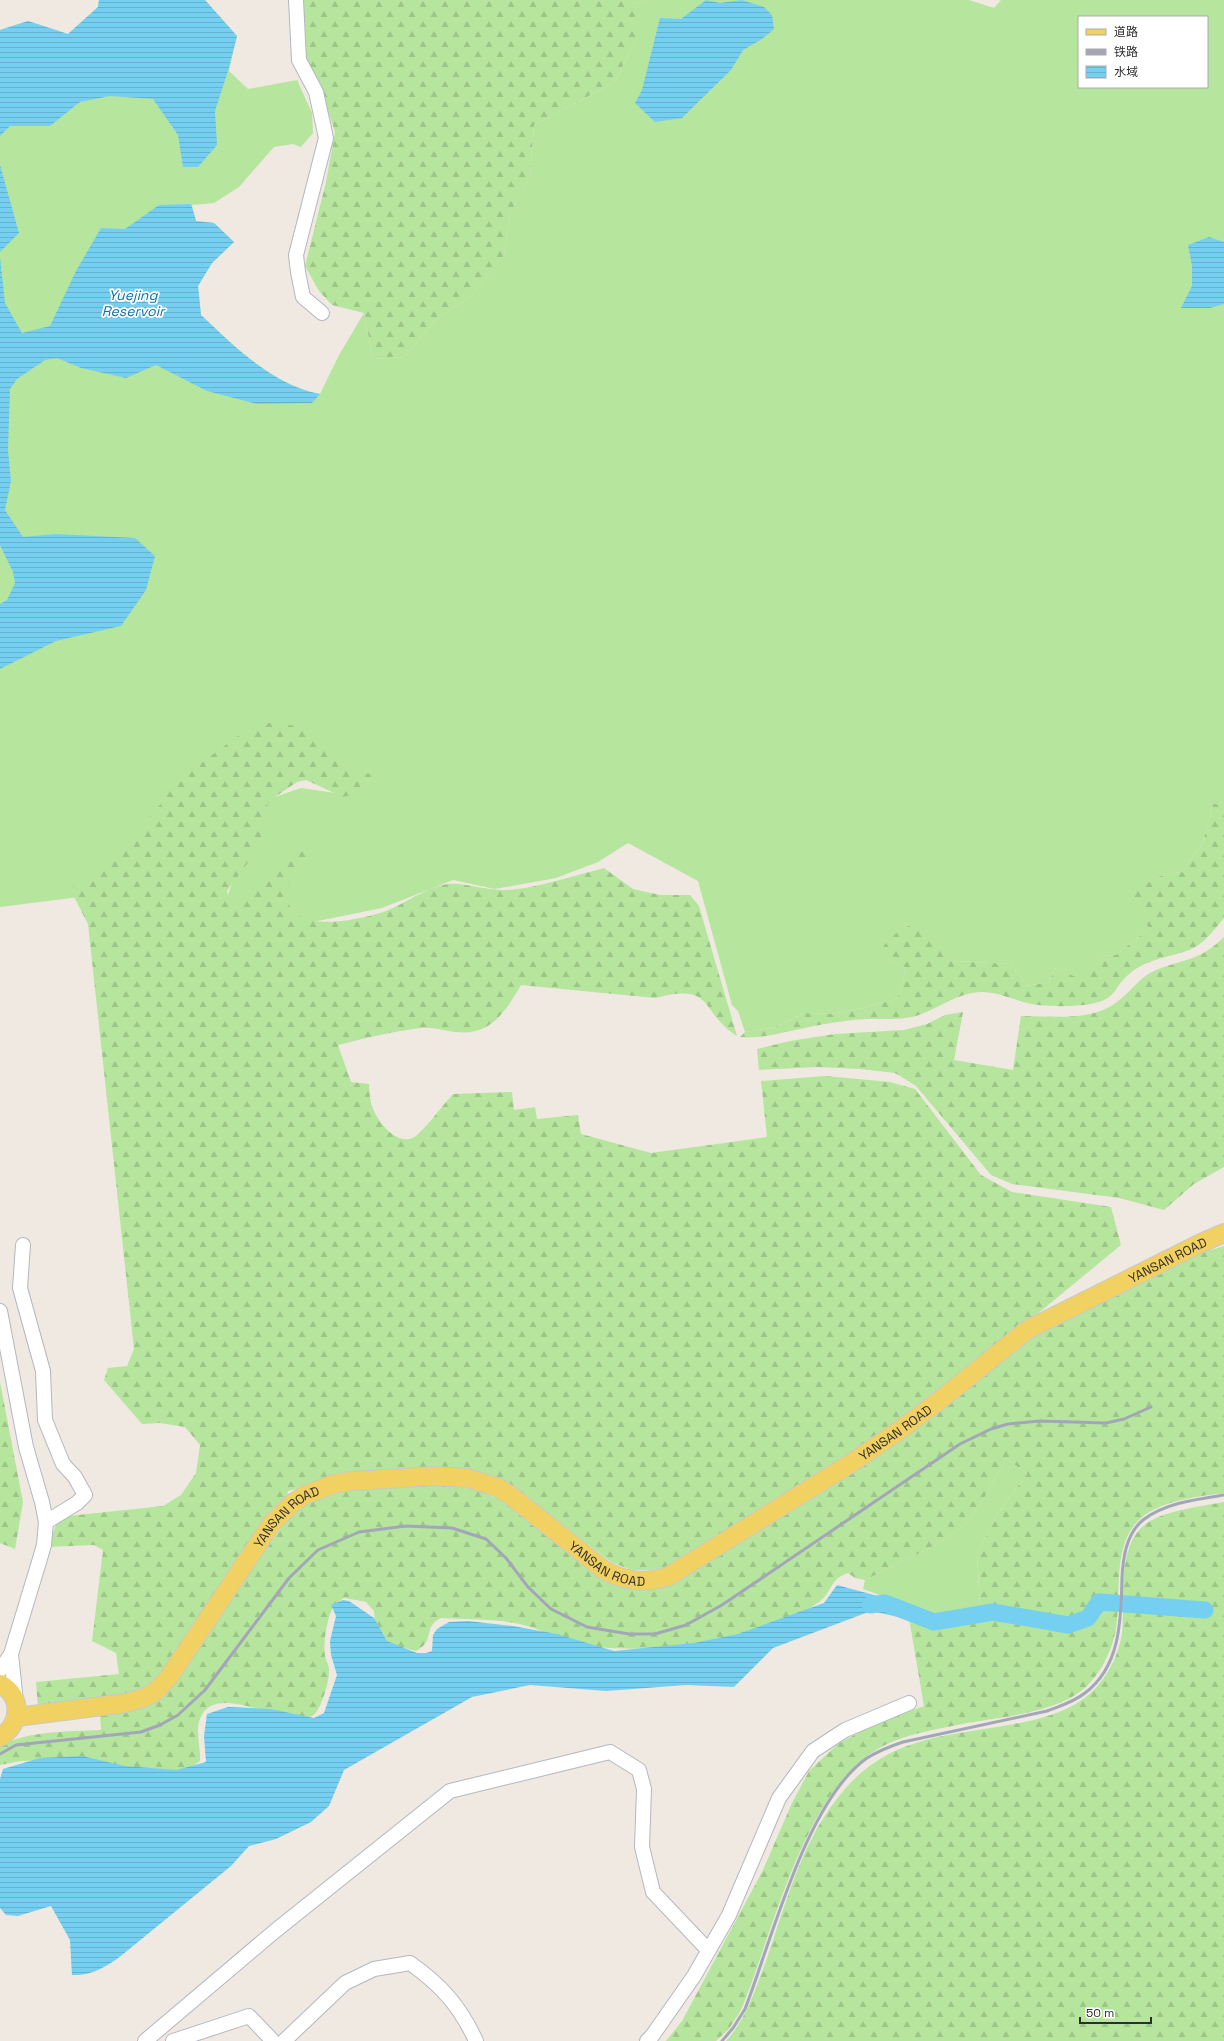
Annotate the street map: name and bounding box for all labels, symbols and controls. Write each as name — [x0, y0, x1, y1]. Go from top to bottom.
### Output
legend — [1078, 16, 1208, 88]
text: 道路 — [1114, 24, 1138, 40]
text: 铁路 — [1114, 44, 1138, 60]
text: 水域 — [1114, 64, 1138, 80]
water label: Yuejing Reservoir — [102, 286, 166, 320]
street label: YANSAN ROAD — [1125, 1233, 1209, 1287]
street label: YANSAN ROAD — [855, 1401, 935, 1464]
street label: YANSAN ROAD — [250, 1482, 322, 1551]
street label: YANSAN ROAD — [566, 1537, 645, 1589]
scale bar — [1080, 1999, 1151, 2025]
text: 50 m — [1086, 2005, 1114, 2021]

